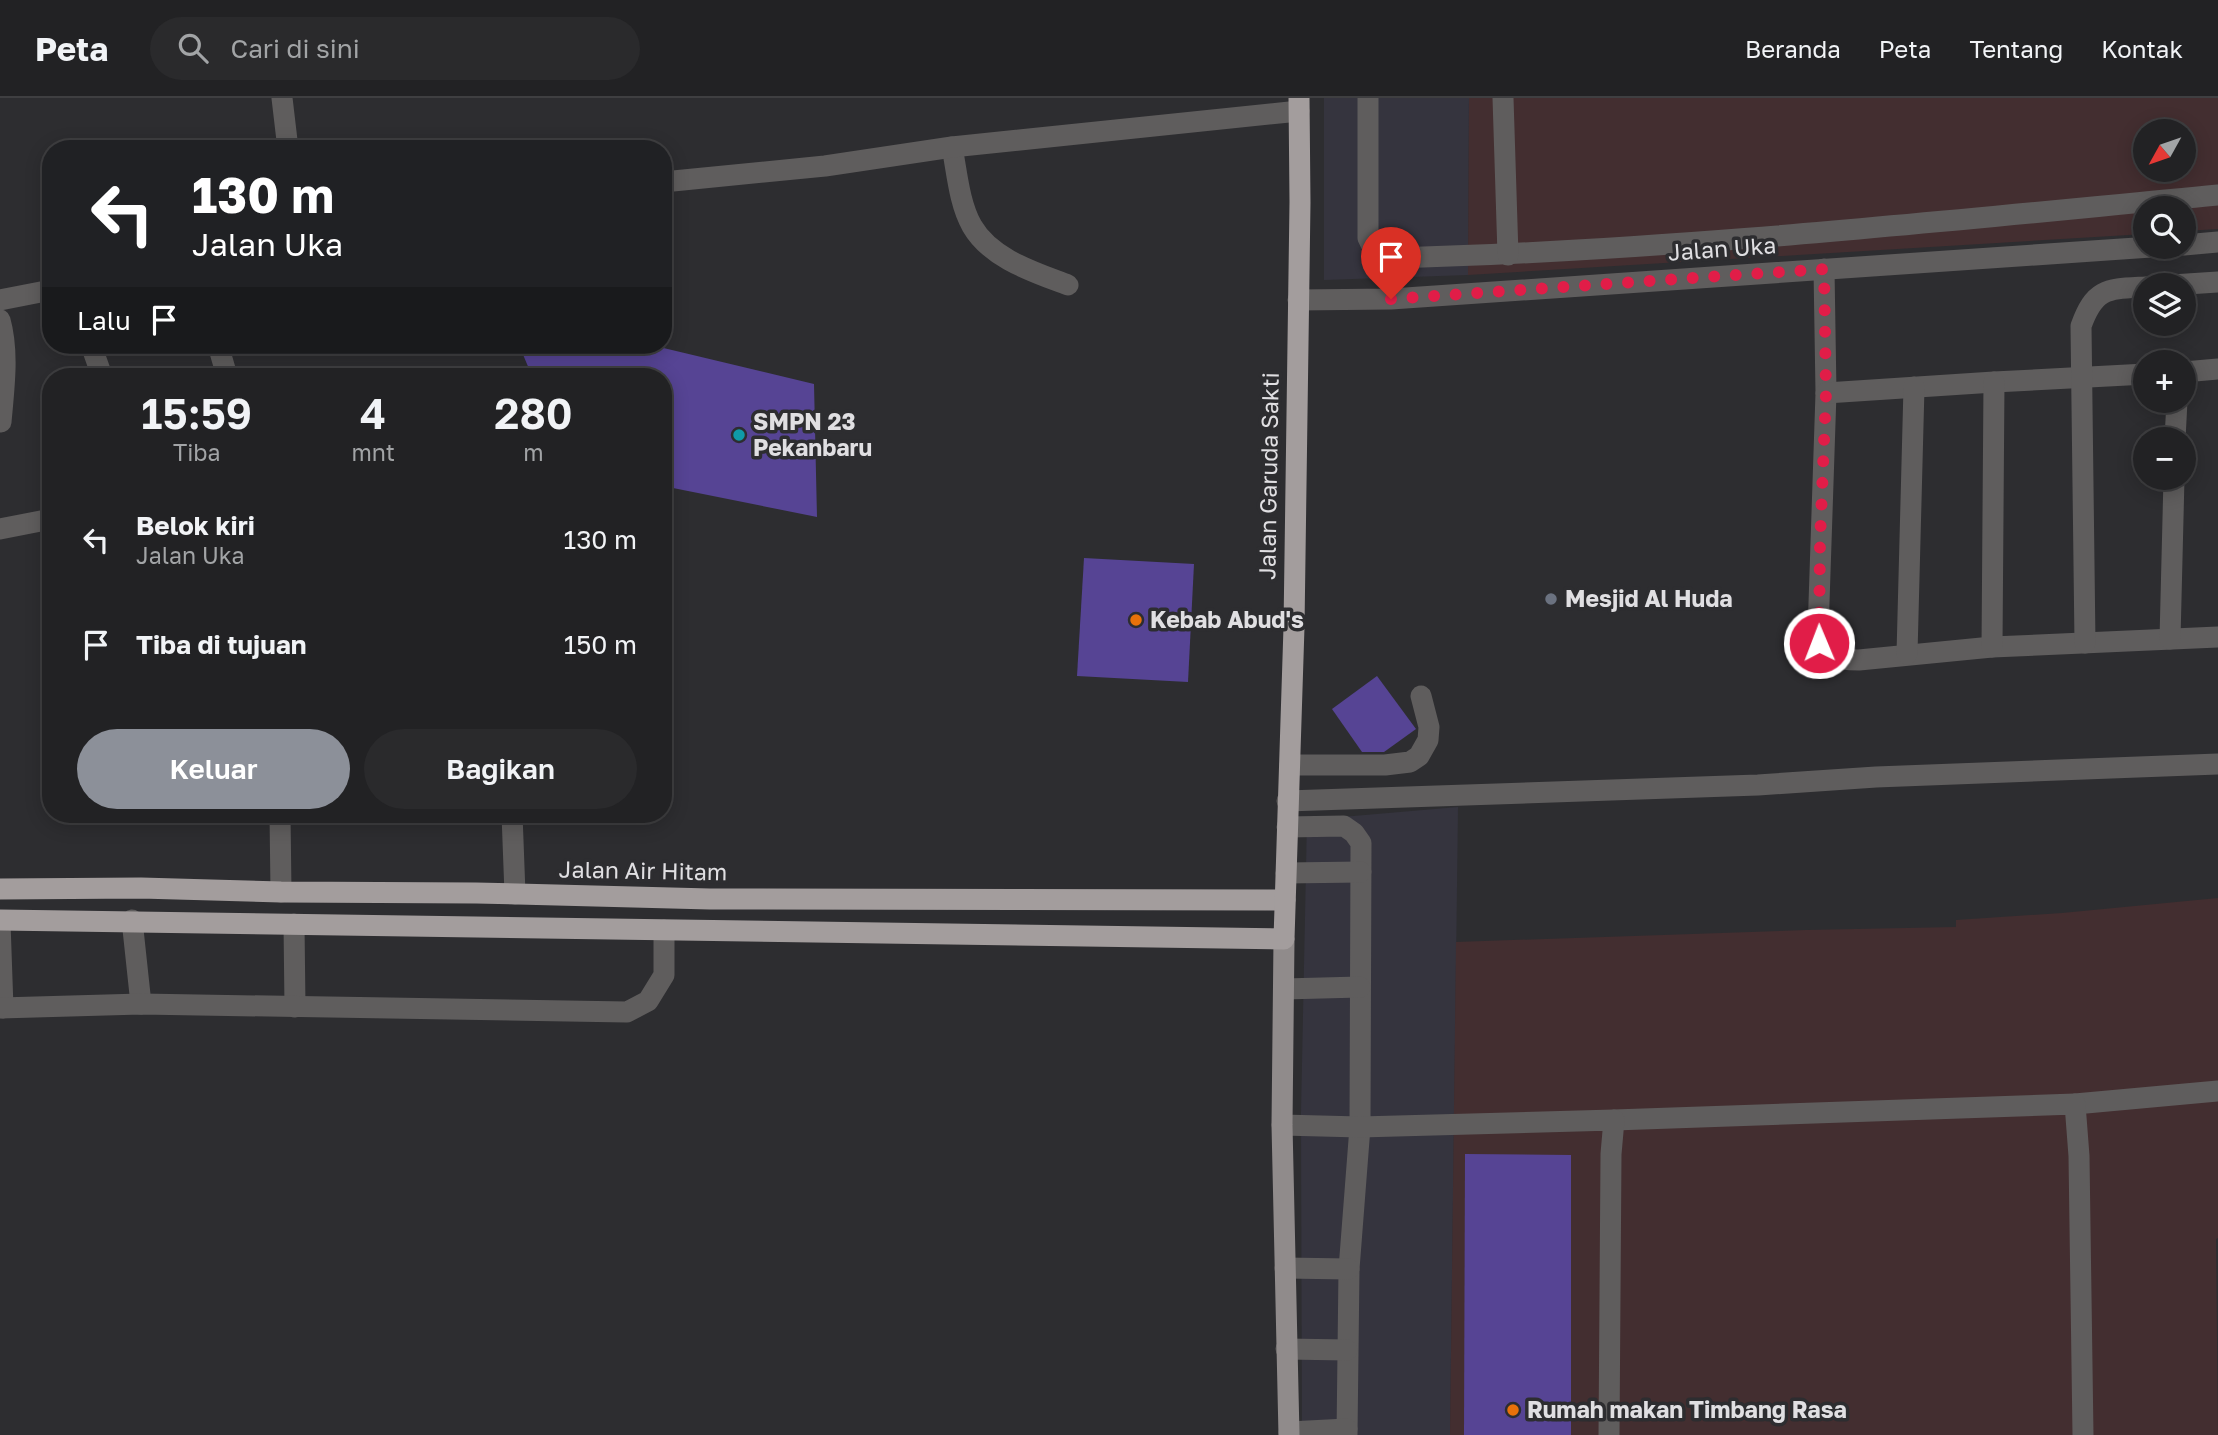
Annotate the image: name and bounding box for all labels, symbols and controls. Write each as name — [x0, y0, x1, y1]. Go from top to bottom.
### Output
search box — [150, 17, 640, 80]
text: Peta — [35, 29, 108, 68]
icon: search — [174, 29, 212, 67]
text: Cari di sini — [230, 33, 360, 64]
text: Beranda — [1745, 34, 1841, 63]
text: Peta — [1879, 34, 1931, 63]
text: Tentang — [1969, 34, 2063, 63]
text: Kontak — [2101, 34, 2183, 63]
north arrow — [2133, 119, 2196, 182]
map controls — [2133, 119, 2196, 490]
text: 130 m — [192, 165, 334, 224]
icon: left — [77, 168, 168, 259]
button: search — [2133, 196, 2196, 259]
text: Jalan Uka — [192, 225, 343, 263]
pin — [1361, 227, 1421, 299]
street label: Jalan Uka — [1667, 230, 1777, 266]
icon: arrive — [1372, 238, 1410, 276]
button: layers — [2133, 273, 2196, 336]
icon: arrive — [145, 301, 183, 339]
text: Lalu — [77, 305, 131, 336]
button: + — [2133, 350, 2196, 413]
street label: Jalan Garuda Sakti — [1252, 372, 1284, 580]
text: 15:59 — [141, 388, 252, 438]
text: 4 — [360, 388, 386, 438]
text: 280 — [494, 388, 573, 438]
place label: SMPN 23 Pekanbaru — [753, 407, 872, 461]
marker: SMPN 23 Pekanbaru — [731, 427, 747, 443]
button: − — [2133, 427, 2196, 490]
text: Tiba — [173, 438, 220, 466]
text: mnt — [351, 438, 395, 466]
text: m — [523, 438, 544, 466]
text: Belok kiri — [136, 510, 255, 541]
icon: left — [77, 521, 115, 559]
text: 130 m — [564, 524, 637, 555]
text: Jalan Uka — [136, 541, 245, 569]
place label: Mesjid Al Huda — [1565, 584, 1733, 612]
marker: Mesjid Al Huda — [1543, 591, 1559, 607]
place label: Kebab Abud's — [1150, 605, 1304, 633]
position arrow — [1782, 606, 1856, 680]
marker: Kebab Abud's — [1128, 612, 1144, 628]
icon: arrive — [77, 626, 115, 664]
text: Tiba di tujuan — [136, 629, 306, 660]
text: 150 m — [564, 629, 637, 660]
button: Keluar — [77, 729, 350, 809]
button: Bagikan — [364, 729, 637, 809]
street label: Jalan Air Hitam — [559, 855, 727, 885]
place label: Rumah makan Timbang Rasa — [1527, 1395, 1847, 1423]
marker: Rumah makan Timbang Rasa — [1505, 1402, 1521, 1418]

